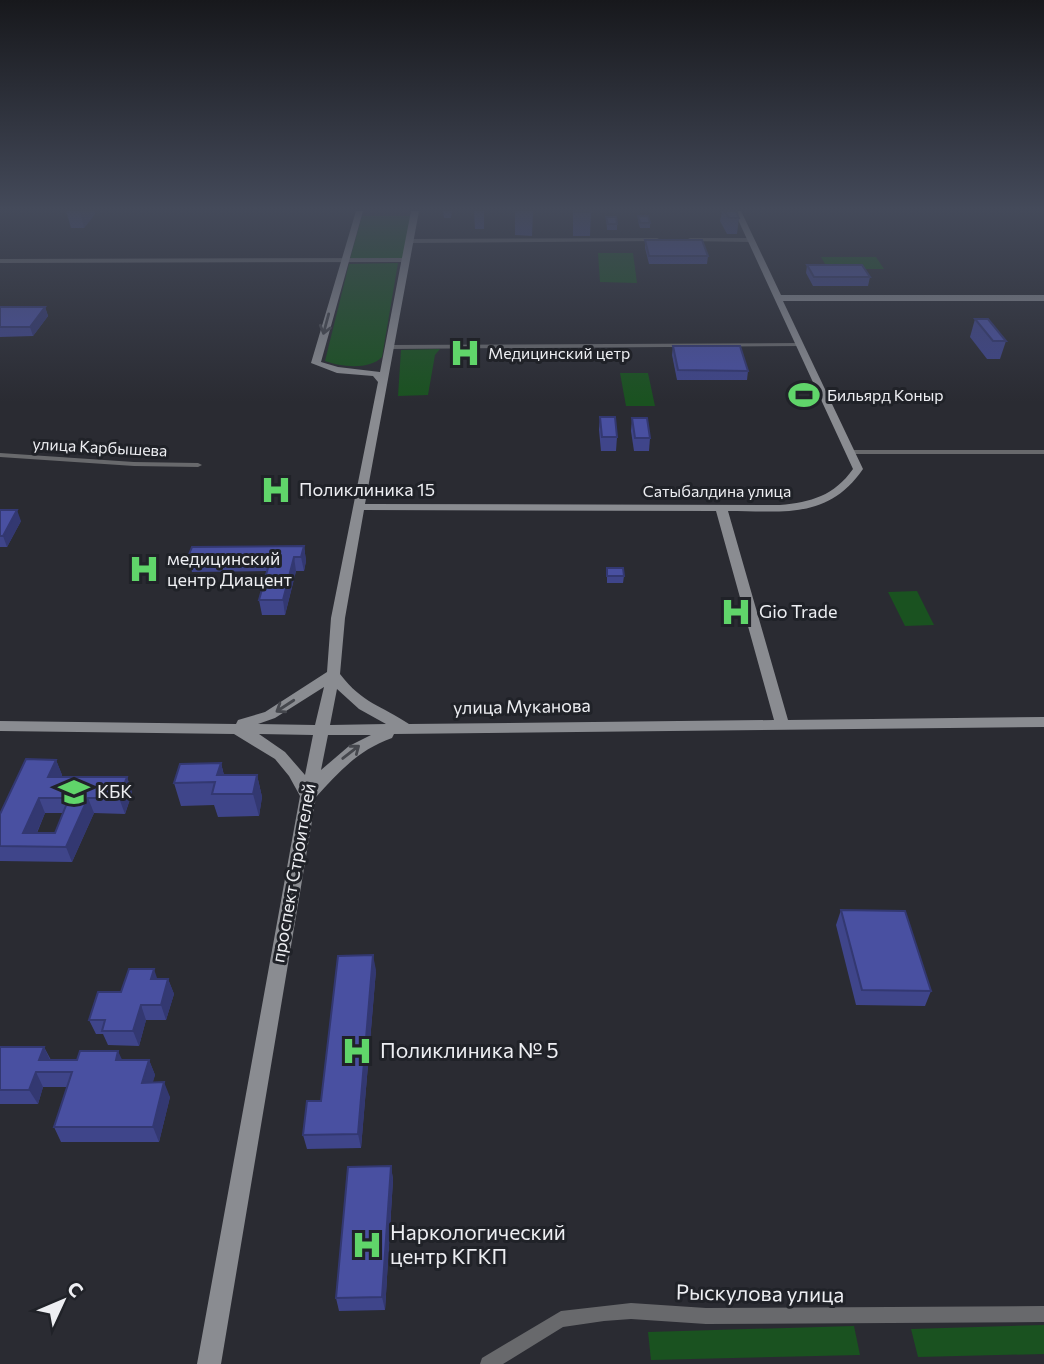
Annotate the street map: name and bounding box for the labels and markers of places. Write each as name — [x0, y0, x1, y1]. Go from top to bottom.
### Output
hospital icon: Медицинский цетр — [448, 336, 482, 370]
place label: Медицинский цетр — [488, 343, 630, 362]
sports icon: Бильярд Коныр — [787, 378, 821, 412]
place label: Бильярд Коныр — [827, 385, 944, 404]
hospital icon: Поликлиника 15 — [259, 473, 293, 507]
place label: Поликлиника 15 — [299, 478, 435, 500]
place label: медицинский центр Диацент — [167, 547, 293, 590]
hospital icon: медицинский центр Диацент — [127, 552, 161, 586]
hospital icon: Gio Trade — [719, 595, 753, 629]
place label: Gio Trade — [759, 600, 837, 622]
school or university icon: КБК — [57, 775, 91, 809]
place label: КБК — [97, 780, 132, 802]
hospital icon: Поликлиника № 5 — [340, 1034, 374, 1068]
place label: Поликлиника № 5 — [380, 1037, 559, 1062]
place label: Наркологический центр КГКП — [390, 1219, 566, 1268]
hospital icon: Наркологический центр КГКП — [350, 1228, 384, 1262]

